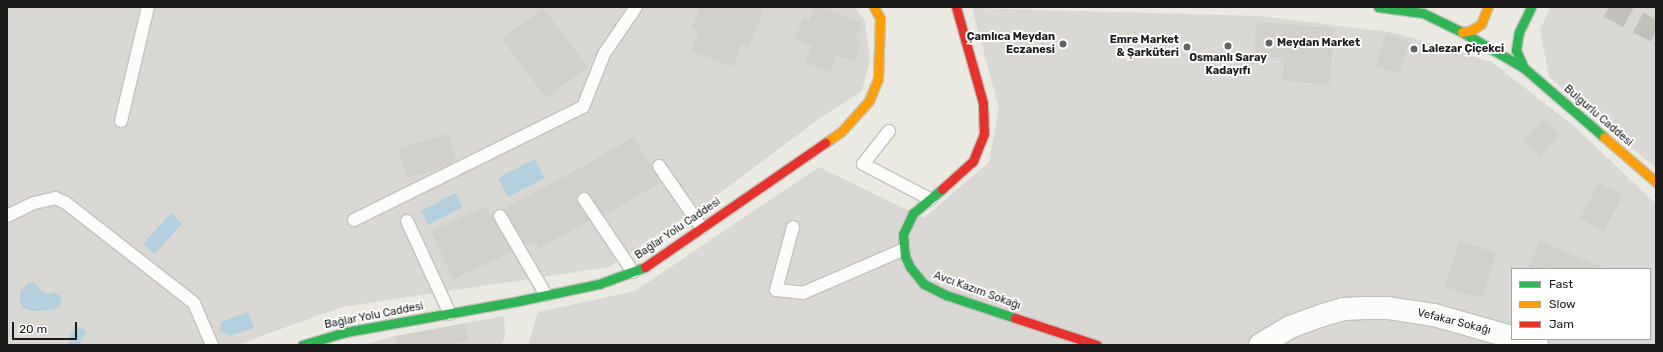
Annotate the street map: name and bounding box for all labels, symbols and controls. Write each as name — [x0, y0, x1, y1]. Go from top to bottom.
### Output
place label: Çamlıca Meydan Eczanesi — [967, 31, 1055, 57]
place label: Emre Market & Şarküteri — [1110, 34, 1179, 60]
place label: Meydan Market — [1277, 36, 1360, 50]
marker: Meydan Market — [1264, 38, 1274, 48]
marker: Çamlıca Meydan Eczanesi — [1058, 39, 1068, 49]
marker: Osmanlı Saray Kadayıfı — [1223, 41, 1233, 51]
marker: Emre Market & Şarküteri — [1182, 42, 1192, 52]
place label: Lalezar Çiçekci — [1422, 42, 1504, 56]
marker: Lalezar Çiçekci — [1409, 44, 1419, 54]
place label: Osmanlı Saray Kadayıfı — [1189, 52, 1267, 78]
street label: Bulgurlu Caddesi — [1561, 83, 1635, 149]
street label: Bağlar Yolu Caddesi — [632, 195, 724, 263]
legend — [1511, 268, 1651, 340]
street label: Avcı Kazım Sokağı — [932, 269, 1022, 313]
text: Fast — [1549, 277, 1573, 291]
text: Slow — [1549, 297, 1576, 311]
street label: Bağlar Yolu Caddesi — [323, 300, 425, 332]
street label: Vefakar Sokağı — [1416, 306, 1492, 338]
scale bar — [14, 314, 79, 340]
text: Jam — [1549, 317, 1574, 331]
text: 20 m — [19, 322, 47, 336]

